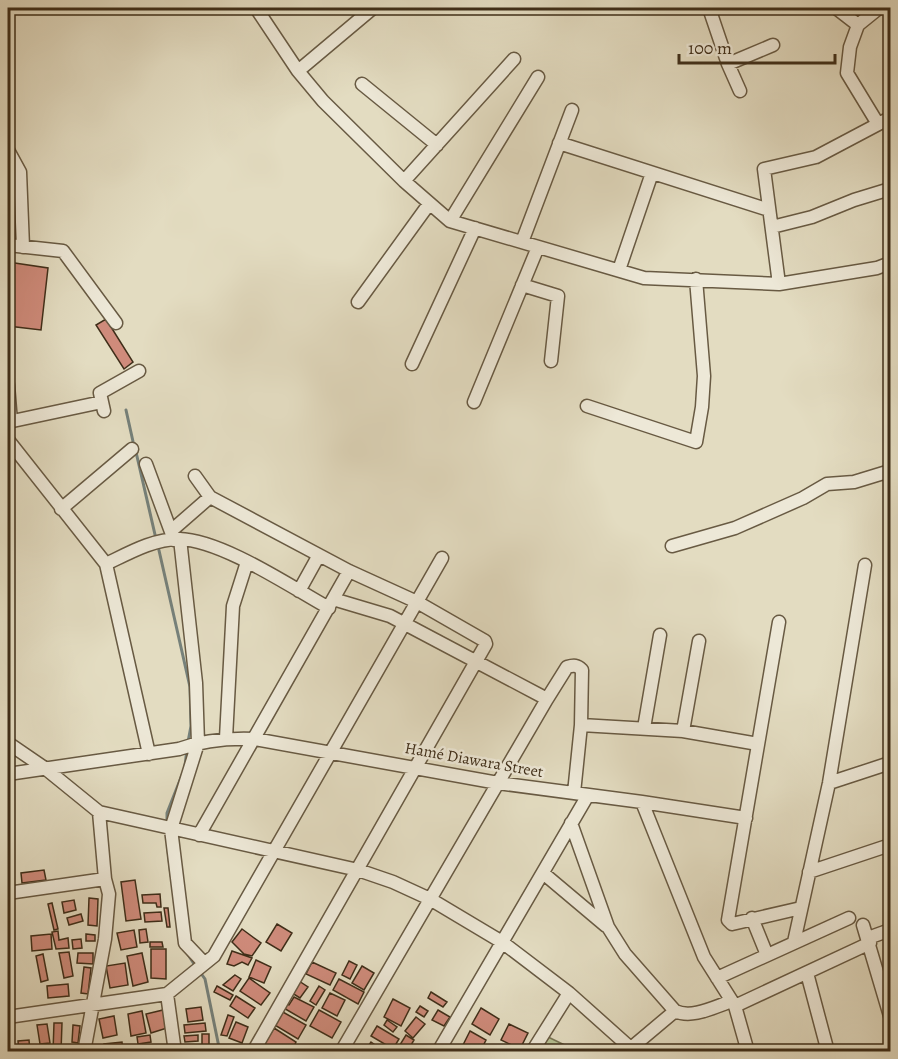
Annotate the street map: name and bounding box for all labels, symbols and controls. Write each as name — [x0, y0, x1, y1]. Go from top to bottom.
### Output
scale bar — [679, 27, 835, 65]
text: 100 m — [688, 36, 732, 60]
street label: Hamé Diawara Street — [403, 737, 545, 783]

